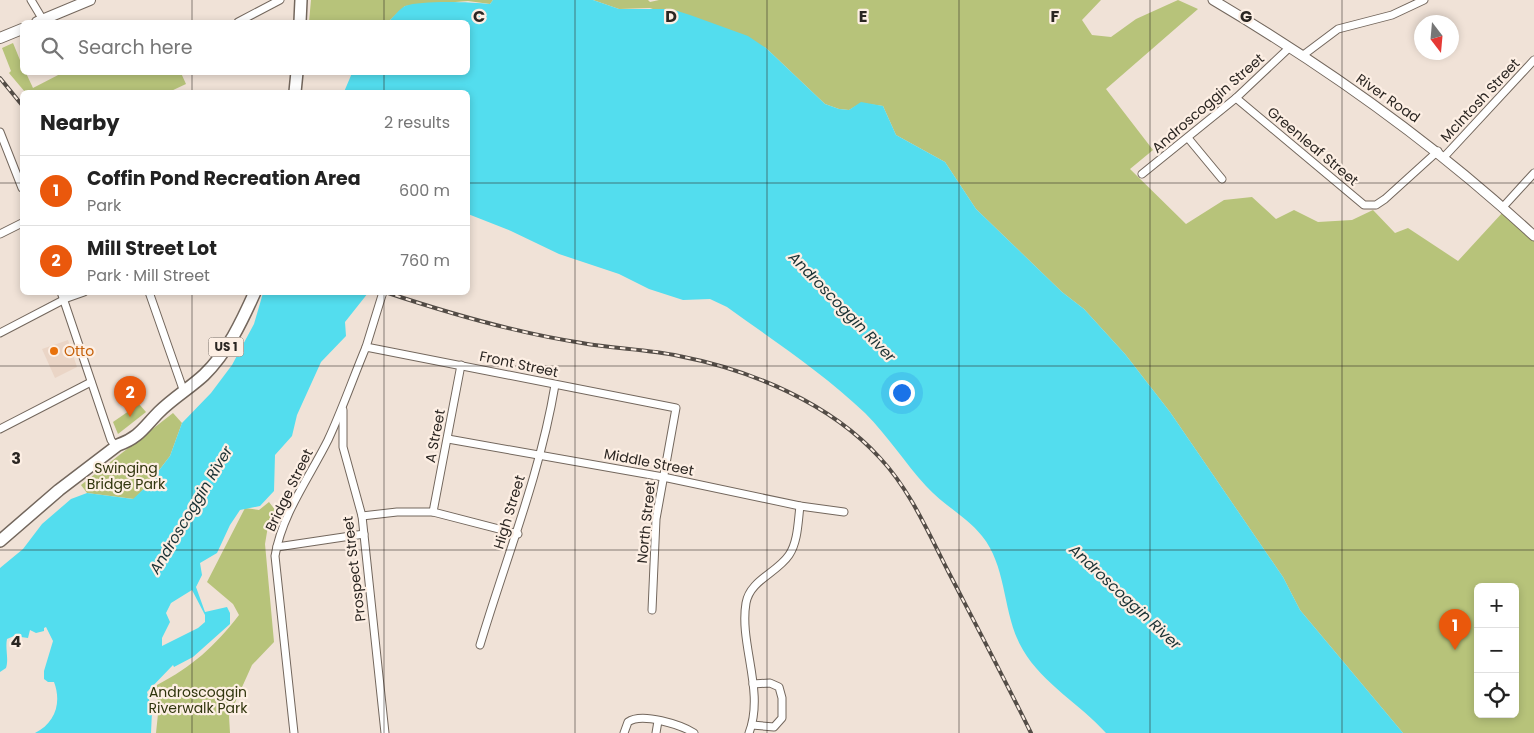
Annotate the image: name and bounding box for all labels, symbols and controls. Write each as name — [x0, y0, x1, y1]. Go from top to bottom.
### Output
text: C — [473, 5, 485, 28]
text: D — [665, 5, 677, 28]
text: E — [859, 5, 867, 28]
text: F — [1051, 5, 1060, 28]
text: G — [1240, 5, 1252, 28]
north arrow — [1414, 15, 1459, 60]
search box — [20, 20, 470, 75]
icon: search — [38, 34, 66, 62]
text: Search here — [78, 34, 192, 61]
street label: Androscoggin Street — [1148, 49, 1268, 157]
street label: McIntosh Street — [1436, 54, 1524, 146]
street label: River Road — [1352, 69, 1424, 127]
street label: Greenleaf Street — [1263, 102, 1363, 190]
text: Nearby — [40, 108, 120, 137]
text: 2 results — [384, 111, 450, 134]
text: Coffin Pond Recreation Area — [87, 165, 361, 192]
text: 1 — [53, 179, 59, 202]
text: 600 m — [399, 179, 450, 202]
text: Park — [87, 194, 121, 217]
text: Mill Street Lot — [87, 235, 217, 262]
water label: Androscoggin River — [783, 246, 901, 367]
text: 2 — [51, 249, 61, 272]
text: 760 m — [400, 249, 450, 272]
text: Park · Mill Street — [87, 264, 210, 287]
road number: US 1 — [208, 338, 244, 357]
place label: Otto — [64, 341, 94, 361]
marker: Otto — [48, 345, 60, 357]
street label: Front Street — [478, 346, 560, 382]
pin: 2 — [114, 376, 146, 417]
your location — [889, 380, 915, 406]
street label: A Street — [420, 408, 450, 464]
water label: Androscoggin River — [144, 442, 237, 578]
street label: Middle Street — [602, 443, 696, 481]
street label: Bridge Street — [260, 445, 318, 535]
text: 3 — [11, 447, 21, 470]
park label: Swinging Bridge Park — [87, 458, 166, 494]
street label: High Street — [488, 473, 530, 551]
street label: North Street — [632, 480, 660, 564]
street label: Prospect Street — [338, 515, 370, 623]
water label: Androscoggin River — [1064, 539, 1186, 654]
map controls — [1474, 583, 1519, 718]
button: + — [1474, 583, 1519, 628]
pin: 1 — [1439, 609, 1471, 650]
button: − — [1474, 628, 1519, 673]
text: 4 — [11, 630, 22, 653]
button: locate — [1474, 673, 1519, 718]
park label: Androscoggin Riverwalk Park — [148, 682, 248, 718]

